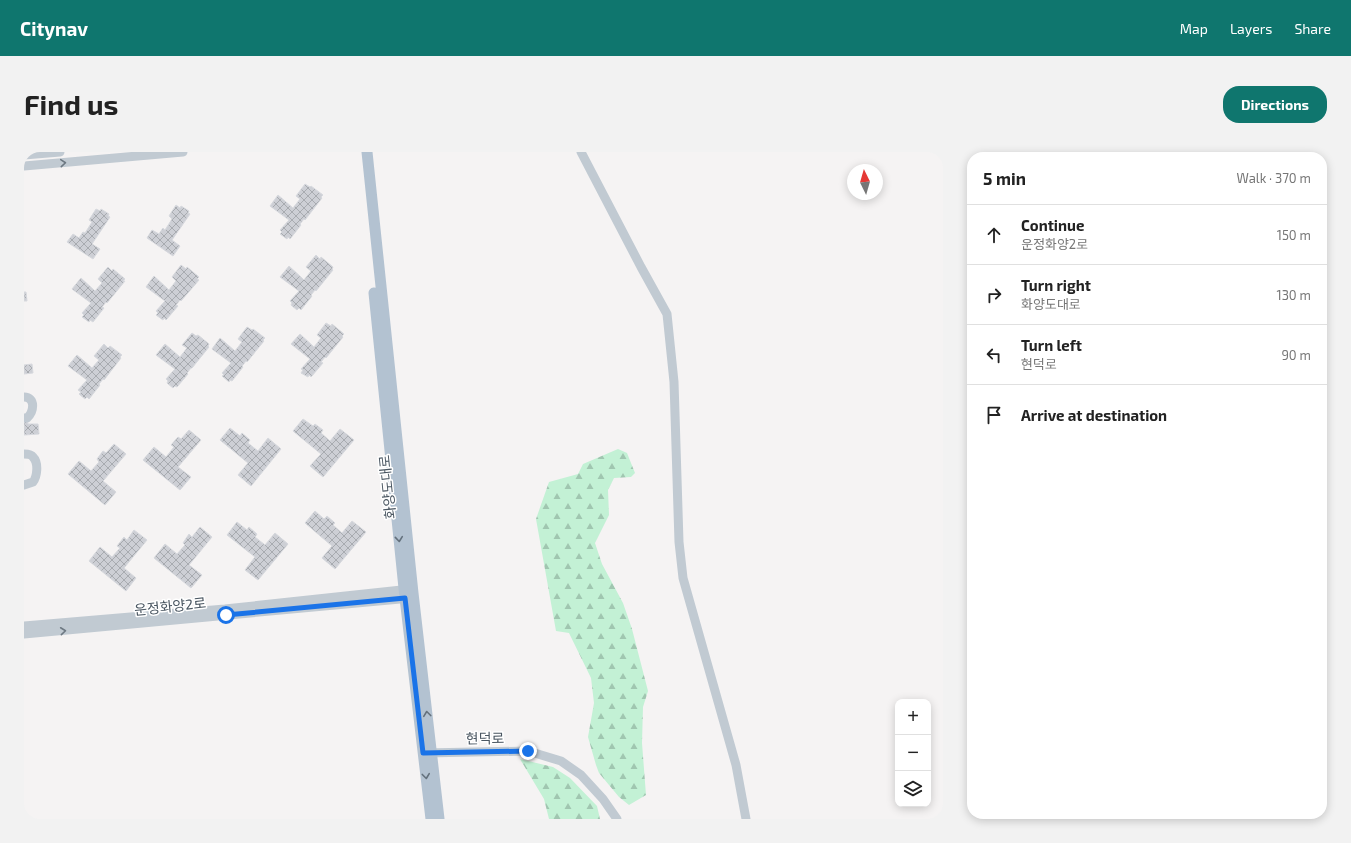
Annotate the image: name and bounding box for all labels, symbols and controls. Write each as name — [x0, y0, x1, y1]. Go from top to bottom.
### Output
text: Citynav — [20, 17, 88, 40]
text: Map — [1180, 20, 1208, 37]
text: Layers — [1230, 20, 1272, 37]
text: Share — [1294, 20, 1331, 37]
button: Directions — [1223, 86, 1327, 123]
text: Find us — [24, 87, 118, 121]
one-way arrow — [60, 158, 66, 167]
north arrow — [847, 164, 883, 200]
text: 5 min — [983, 168, 1026, 188]
text: Walk · 370 m — [1236, 170, 1311, 186]
text: Continue — [1021, 216, 1084, 234]
icon: ahead — [983, 224, 1005, 246]
text: 150 m — [1277, 227, 1311, 243]
text: 운정화양2로 — [1021, 236, 1088, 252]
text: Turn right — [1021, 276, 1091, 294]
icon: right — [983, 284, 1005, 306]
text: 130 m — [1276, 287, 1311, 303]
text: 화양도대로 — [1021, 296, 1081, 312]
text: Turn left — [1021, 336, 1082, 354]
icon: left — [983, 344, 1005, 366]
text: 90 m — [1281, 347, 1311, 363]
text: 현덕로 — [1021, 356, 1057, 372]
icon: arrive — [983, 404, 1005, 426]
text: Arrive at destination — [1021, 406, 1167, 424]
street label: 화양도대로 — [375, 454, 399, 520]
one-way arrow — [394, 536, 403, 542]
street label: 운정화양2로 — [133, 594, 207, 618]
route start — [217, 606, 235, 624]
one-way arrow — [60, 626, 66, 635]
map controls — [895, 699, 931, 807]
button: + — [895, 699, 931, 735]
one-way arrow — [423, 711, 432, 717]
street label: 현덕로 — [466, 729, 505, 747]
button: − — [895, 735, 931, 771]
route end — [519, 742, 537, 760]
button: layers — [895, 771, 931, 807]
one-way arrow — [421, 773, 430, 779]

